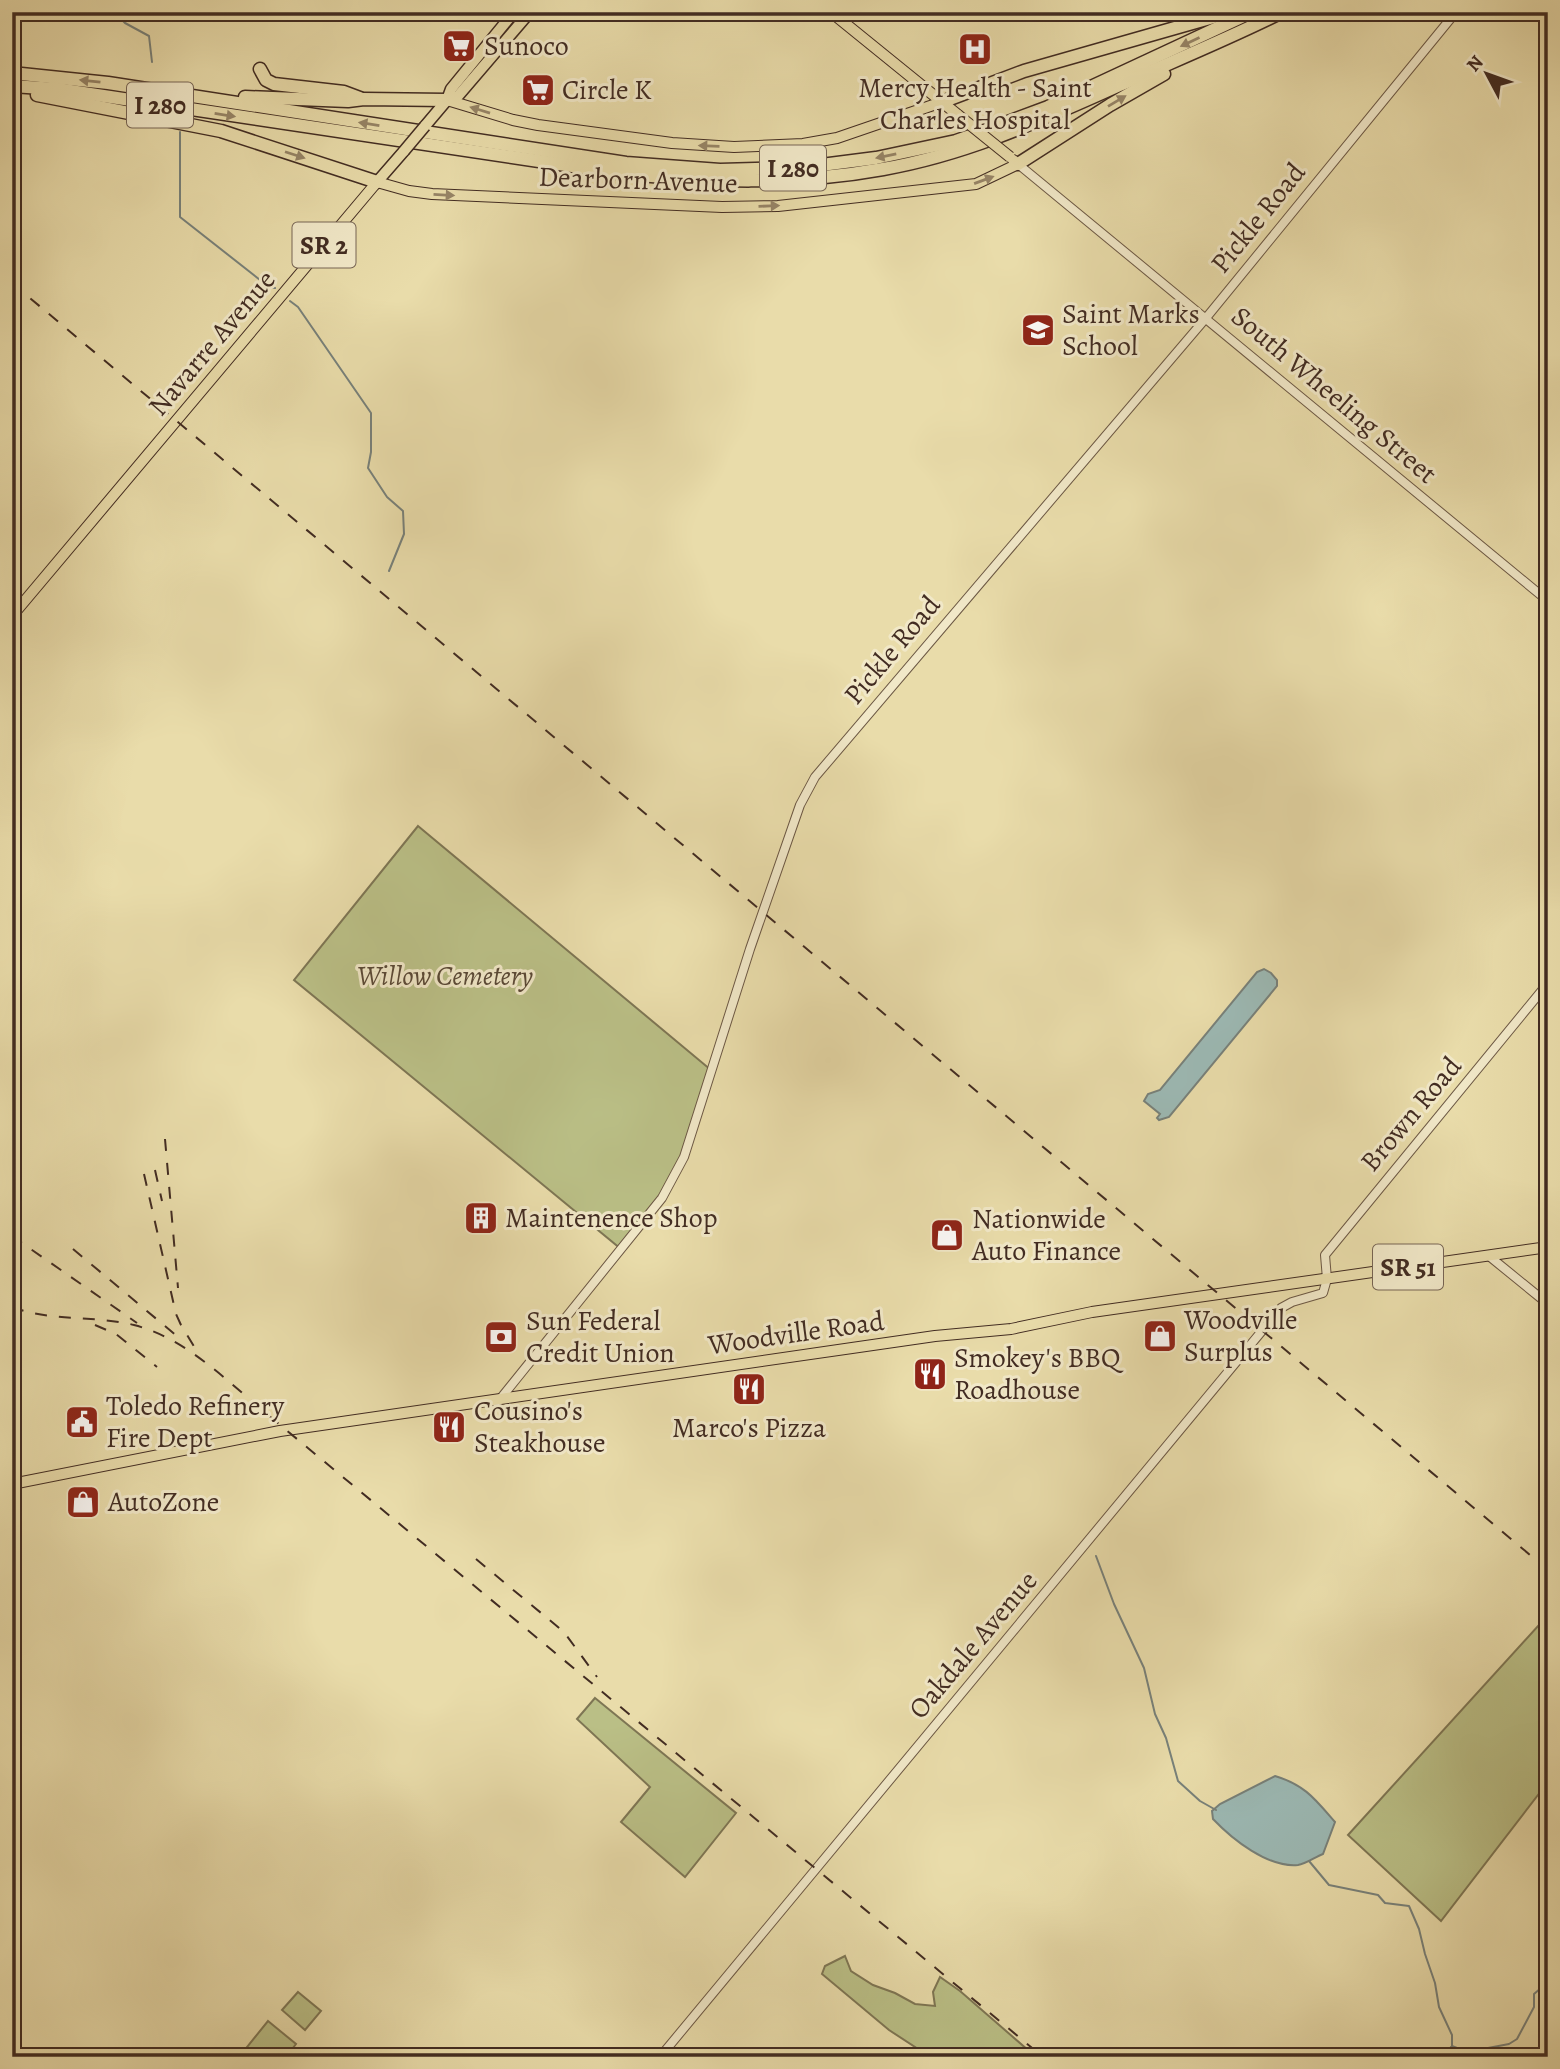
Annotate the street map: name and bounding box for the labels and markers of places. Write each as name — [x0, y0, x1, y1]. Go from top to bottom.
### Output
supermarket icon: Sunoco — [440, 27, 478, 65]
place label: Sunoco — [484, 27, 569, 65]
hospital icon: Mercy Health - Saint Charles Hospital — [956, 30, 994, 68]
place label: Mercy Health - Saint Charles Hospital — [858, 69, 1092, 139]
supermarket icon: Circle K — [519, 71, 557, 109]
place label: Circle K — [562, 71, 652, 109]
place label: Saint Marks School — [1062, 295, 1200, 365]
school or university icon: Saint Marks School — [1019, 311, 1057, 349]
building icon: Maintenence Shop — [462, 1199, 500, 1237]
place label: Maintenence Shop — [505, 1199, 718, 1237]
place label: Nationwide Auto Finance — [971, 1200, 1121, 1270]
shop icon: Nationwide Auto Finance — [928, 1216, 966, 1254]
place label: Woodville Surplus — [1183, 1301, 1298, 1371]
place label: Sun Federal Credit Union — [526, 1302, 675, 1372]
shop icon: Woodville Surplus — [1141, 1317, 1179, 1355]
bank icon: Sun Federal Credit Union — [482, 1318, 520, 1356]
place label: Smokey's BBQ Roadhouse — [954, 1339, 1124, 1409]
restaurant icon: Smokey's BBQ Roadhouse — [911, 1355, 949, 1393]
restaurant icon: Marco's Pizza — [730, 1370, 768, 1408]
place label: Toledo Refinery Fire Dept — [106, 1387, 285, 1457]
place label: Cousino's Steakhouse — [474, 1392, 605, 1462]
public building icon: Toledo Refinery Fire Dept — [63, 1403, 101, 1441]
restaurant icon: Cousino's Steakhouse — [430, 1408, 468, 1446]
place label: Marco's Pizza — [672, 1409, 826, 1447]
shop icon: AutoZone — [64, 1483, 102, 1521]
place label: AutoZone — [107, 1483, 219, 1521]

